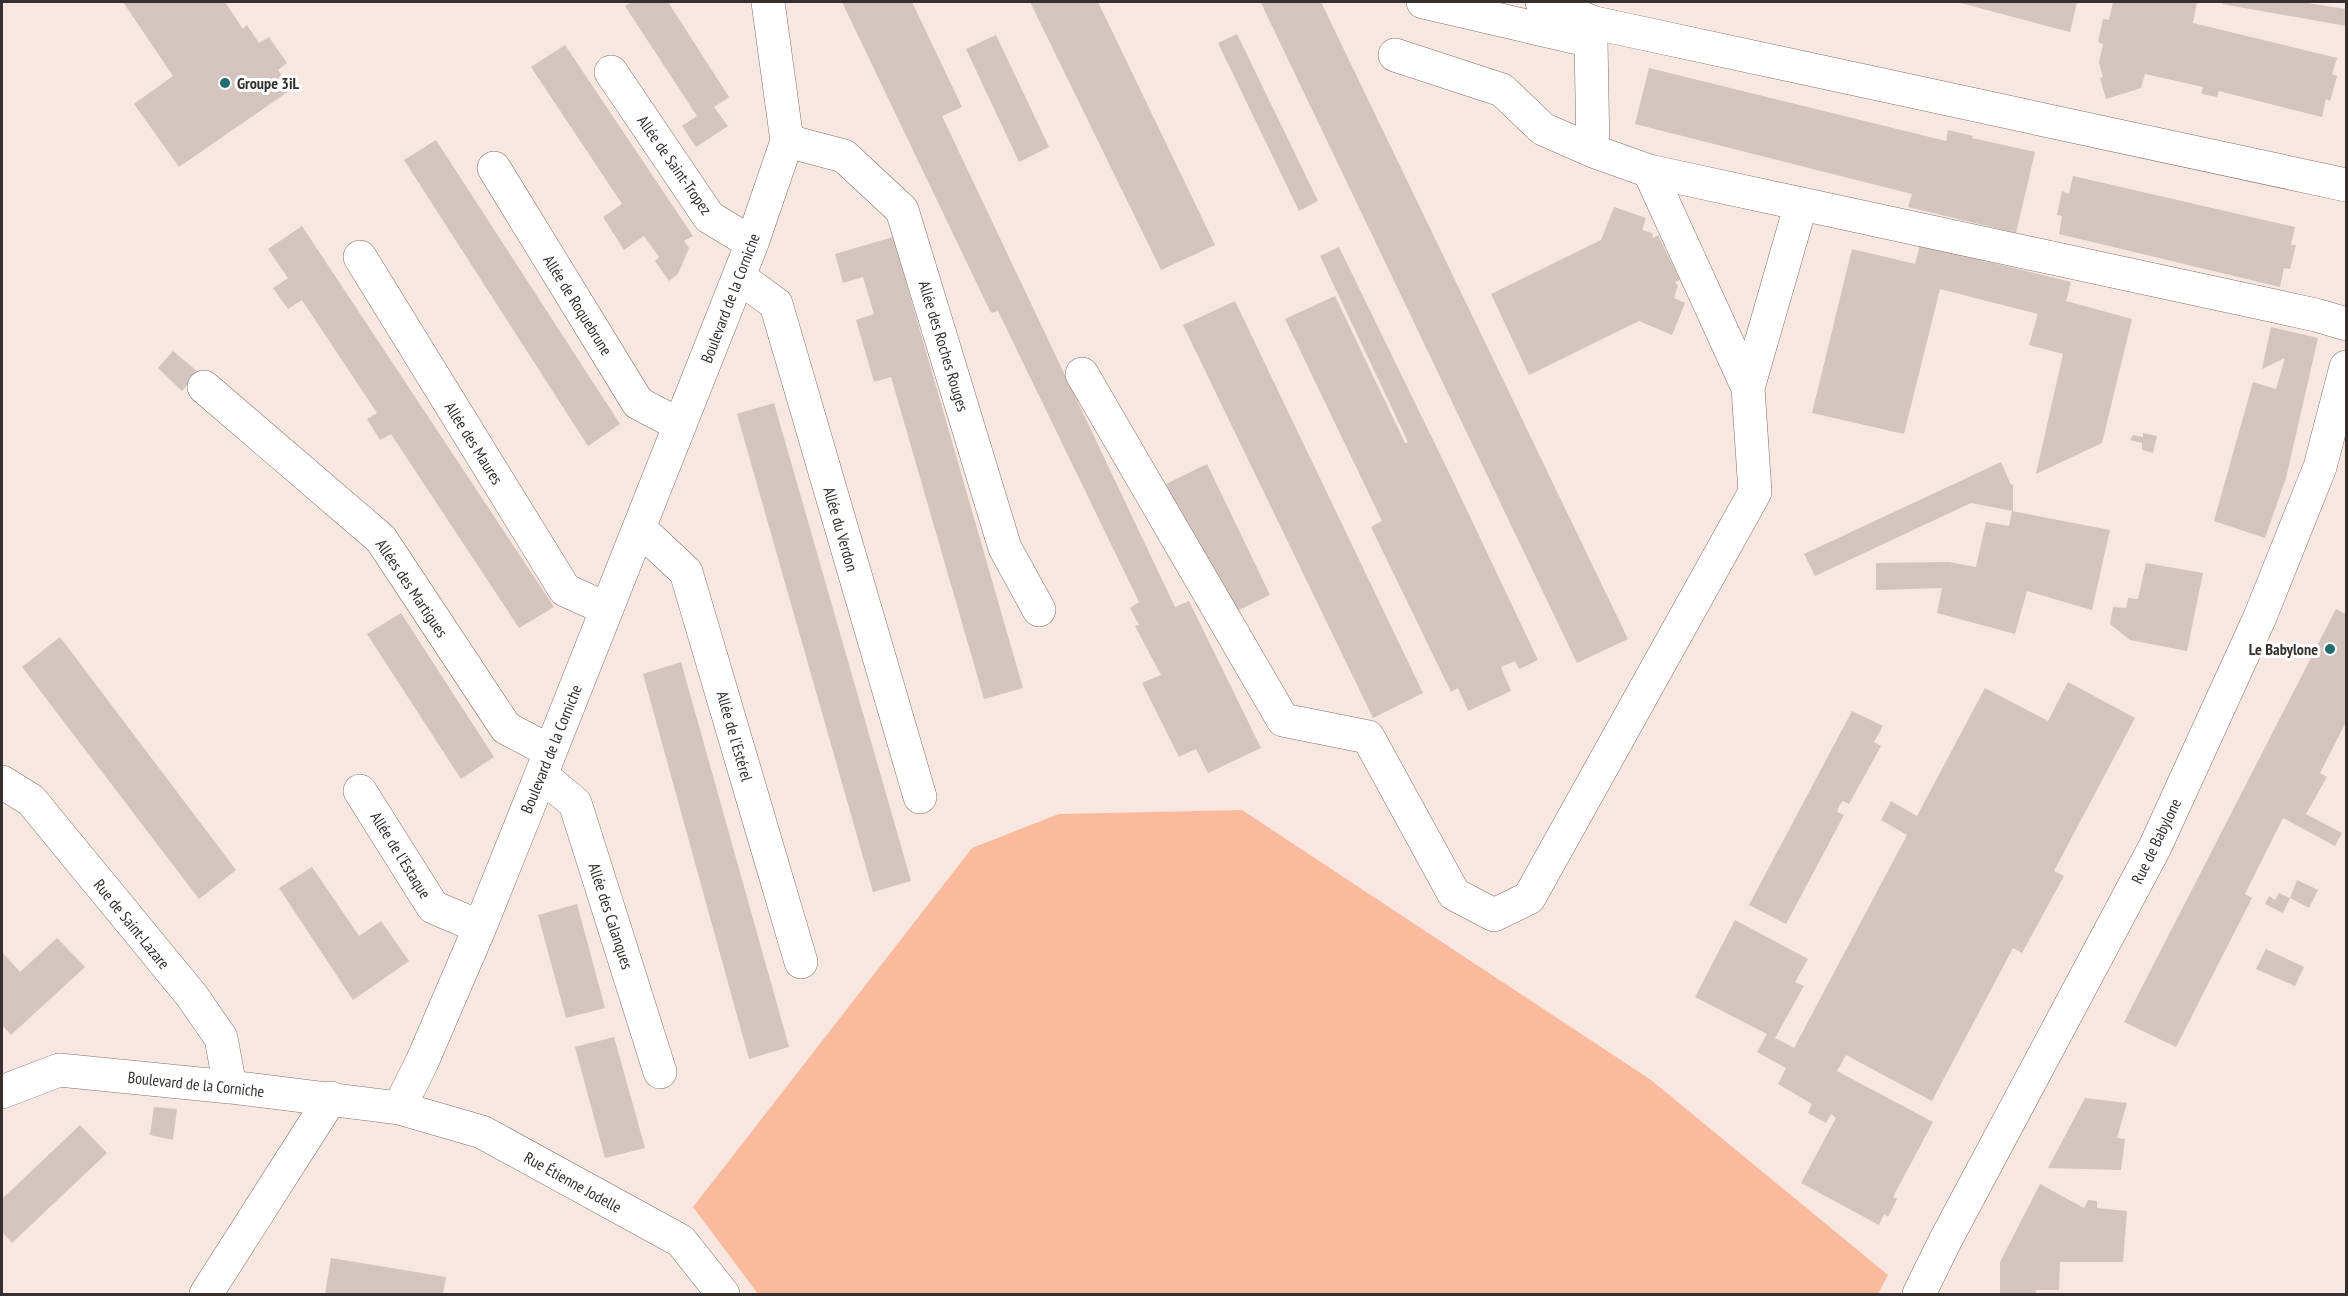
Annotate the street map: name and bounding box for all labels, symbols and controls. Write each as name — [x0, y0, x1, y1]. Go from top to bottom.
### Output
place label: Groupe 3iL — [237, 73, 300, 93]
marker: Groupe 3iL — [218, 76, 232, 90]
street label: Allée de Saint-Tropez — [633, 111, 717, 219]
street label: Boulevard de la Corniche — [696, 230, 764, 366]
street label: Allée de Roquebrune — [539, 251, 617, 359]
street label: Allée des Roches Rouges — [915, 278, 973, 414]
street label: Allée des Maures — [441, 398, 507, 488]
street label: Allée du Verdon — [819, 484, 863, 574]
street label: Allées des Martigues — [372, 535, 452, 641]
place label: Le Babylone — [2249, 639, 2318, 659]
marker: Le Babylone — [2323, 642, 2337, 656]
street label: Boulevard de la Corniche — [516, 682, 586, 816]
street label: Allée de l'Estérel — [713, 689, 757, 784]
street label: Rue de Babylone — [2127, 795, 2185, 887]
street label: Allée de l'Estaque — [366, 808, 436, 902]
street label: Allée des Calanques — [584, 860, 638, 972]
street label: Rue de Saint-Lazare — [90, 875, 174, 973]
street label: Boulevard de la Corniche — [127, 1067, 265, 1101]
street label: Rue Étienne Jodelle — [521, 1147, 625, 1217]

